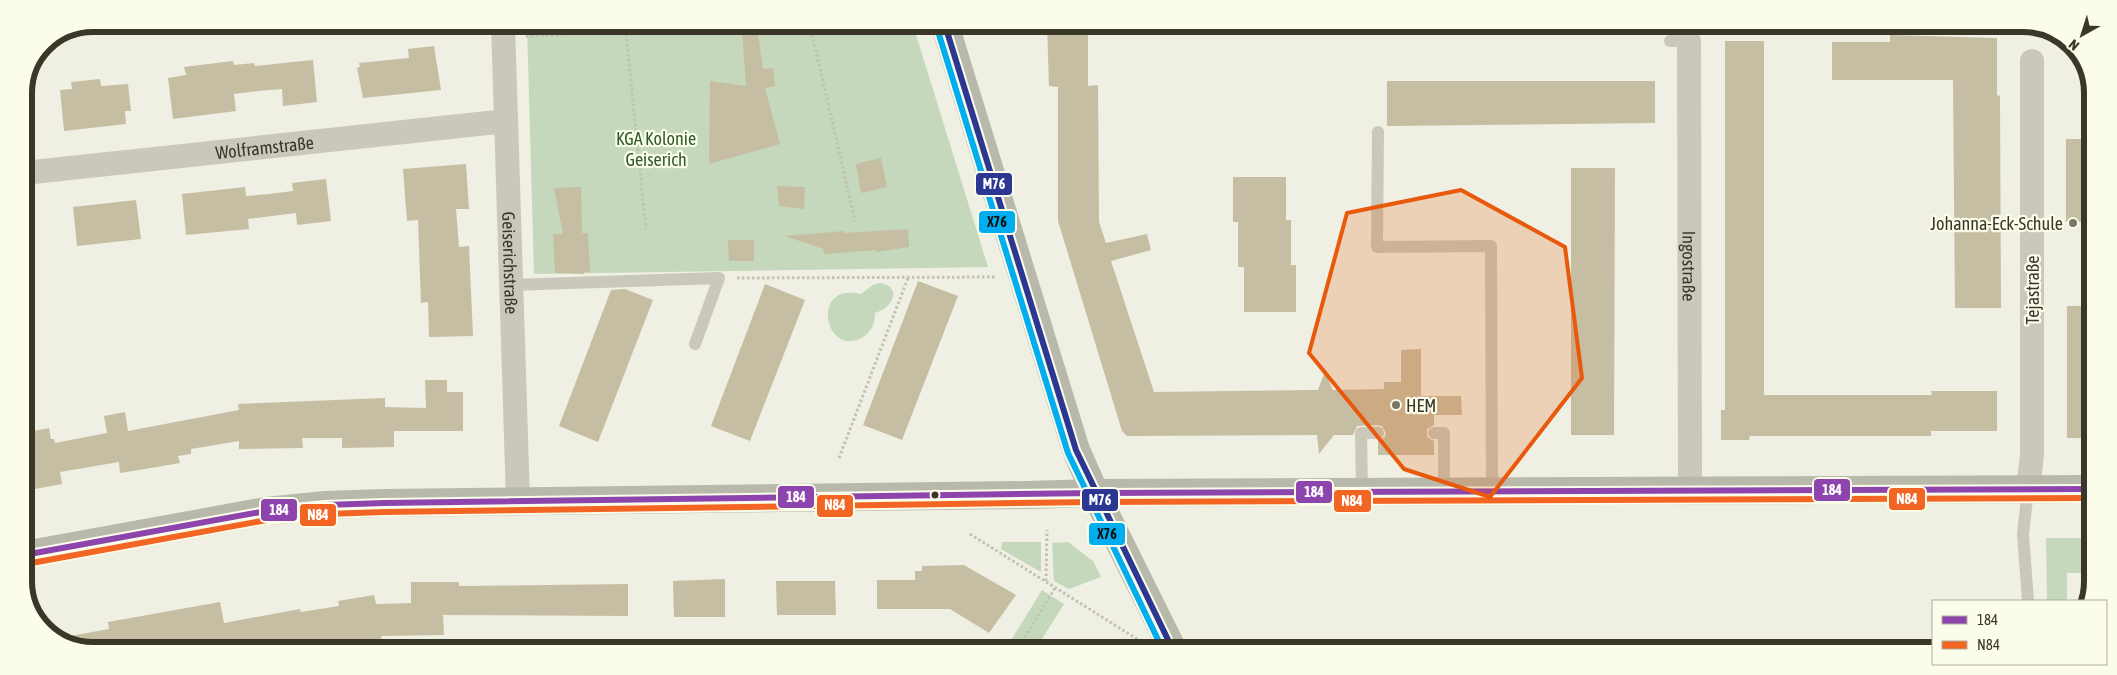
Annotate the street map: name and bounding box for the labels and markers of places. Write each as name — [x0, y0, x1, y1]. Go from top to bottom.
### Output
place label: Johanna-Eck-Schule — [1930, 213, 2063, 234]
marker: Johanna-Eck-Schule — [2067, 217, 2079, 229]
place label: HEM — [1406, 395, 1436, 416]
marker: HEM — [1390, 399, 1402, 411]
unlabelled marker — [930, 490, 940, 500]

